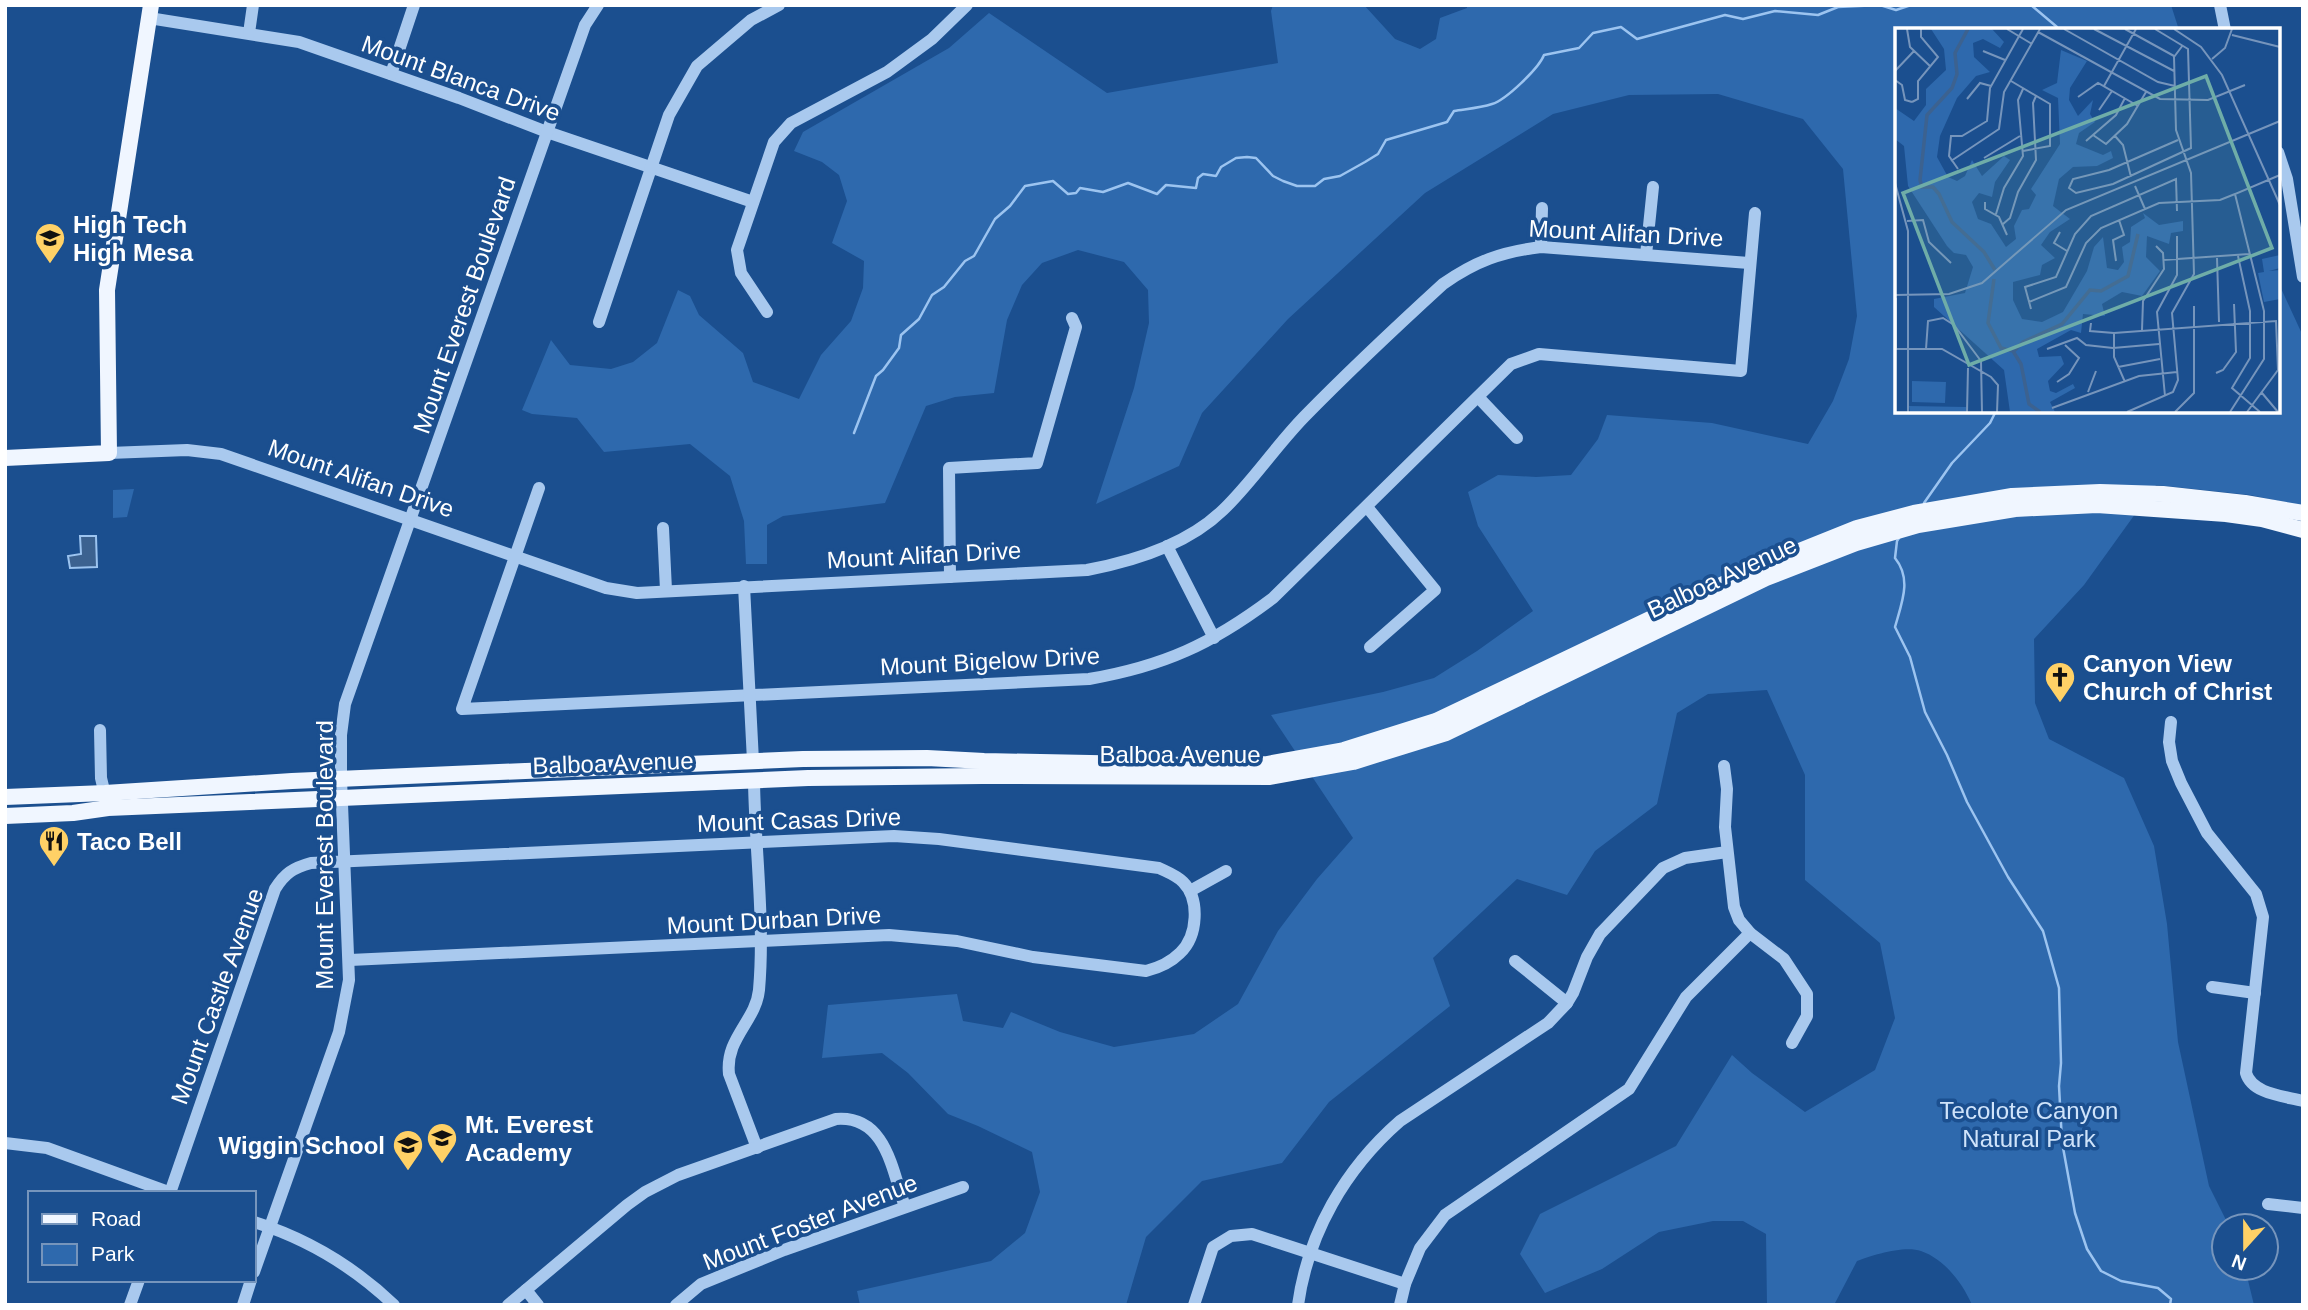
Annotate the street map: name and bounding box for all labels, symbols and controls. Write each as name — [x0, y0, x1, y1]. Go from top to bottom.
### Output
inset map — [1895, 28, 2280, 413]
street label: Mount Blanca Drive — [358, 29, 564, 127]
street label: Mount Everest Boulevard — [407, 173, 521, 437]
place label: High Tech High Mesa — [73, 211, 194, 266]
street label: Mount Alifan Drive — [1528, 214, 1724, 252]
school or university icon: High Tech High Mesa — [33, 221, 67, 265]
street label: Mount Alifan Drive — [265, 434, 457, 522]
street label: Balboa Avenue — [1643, 531, 1801, 623]
street label: Mount Alifan Drive — [826, 536, 1022, 574]
street label: Mount Bigelow Drive — [879, 642, 1101, 680]
place label: Canyon View Church of Christ — [2083, 650, 2272, 705]
church icon: Canyon View Church of Christ — [2043, 660, 2077, 704]
street label: Mount Everest Boulevard — [311, 720, 338, 990]
street label: Balboa Avenue — [1099, 741, 1261, 768]
street label: Balboa Avenue — [532, 747, 694, 779]
street label: Mount Casas Drive — [697, 803, 901, 837]
restaurant icon: Taco Bell — [37, 824, 71, 868]
place label: Taco Bell — [77, 828, 182, 855]
street label: Mount Castle Avenue — [165, 884, 269, 1108]
street label: Mount Durban Drive — [666, 901, 882, 939]
park label: Tecolote Canyon Natural Park — [1940, 1097, 2118, 1152]
place label: Mt. Everest Academy — [465, 1111, 593, 1166]
school or university icon: Mt. Everest Academy — [425, 1121, 459, 1165]
school or university icon: Wiggin School — [391, 1128, 425, 1172]
place label: Wiggin School — [219, 1132, 385, 1159]
street label: Mount Foster Avenue — [699, 1169, 921, 1275]
legend — [28, 1191, 256, 1282]
text: Road — [91, 1207, 141, 1230]
north arrow — [2210, 1212, 2280, 1282]
text: Park — [91, 1242, 135, 1265]
text: N — [2229, 1250, 2249, 1275]

